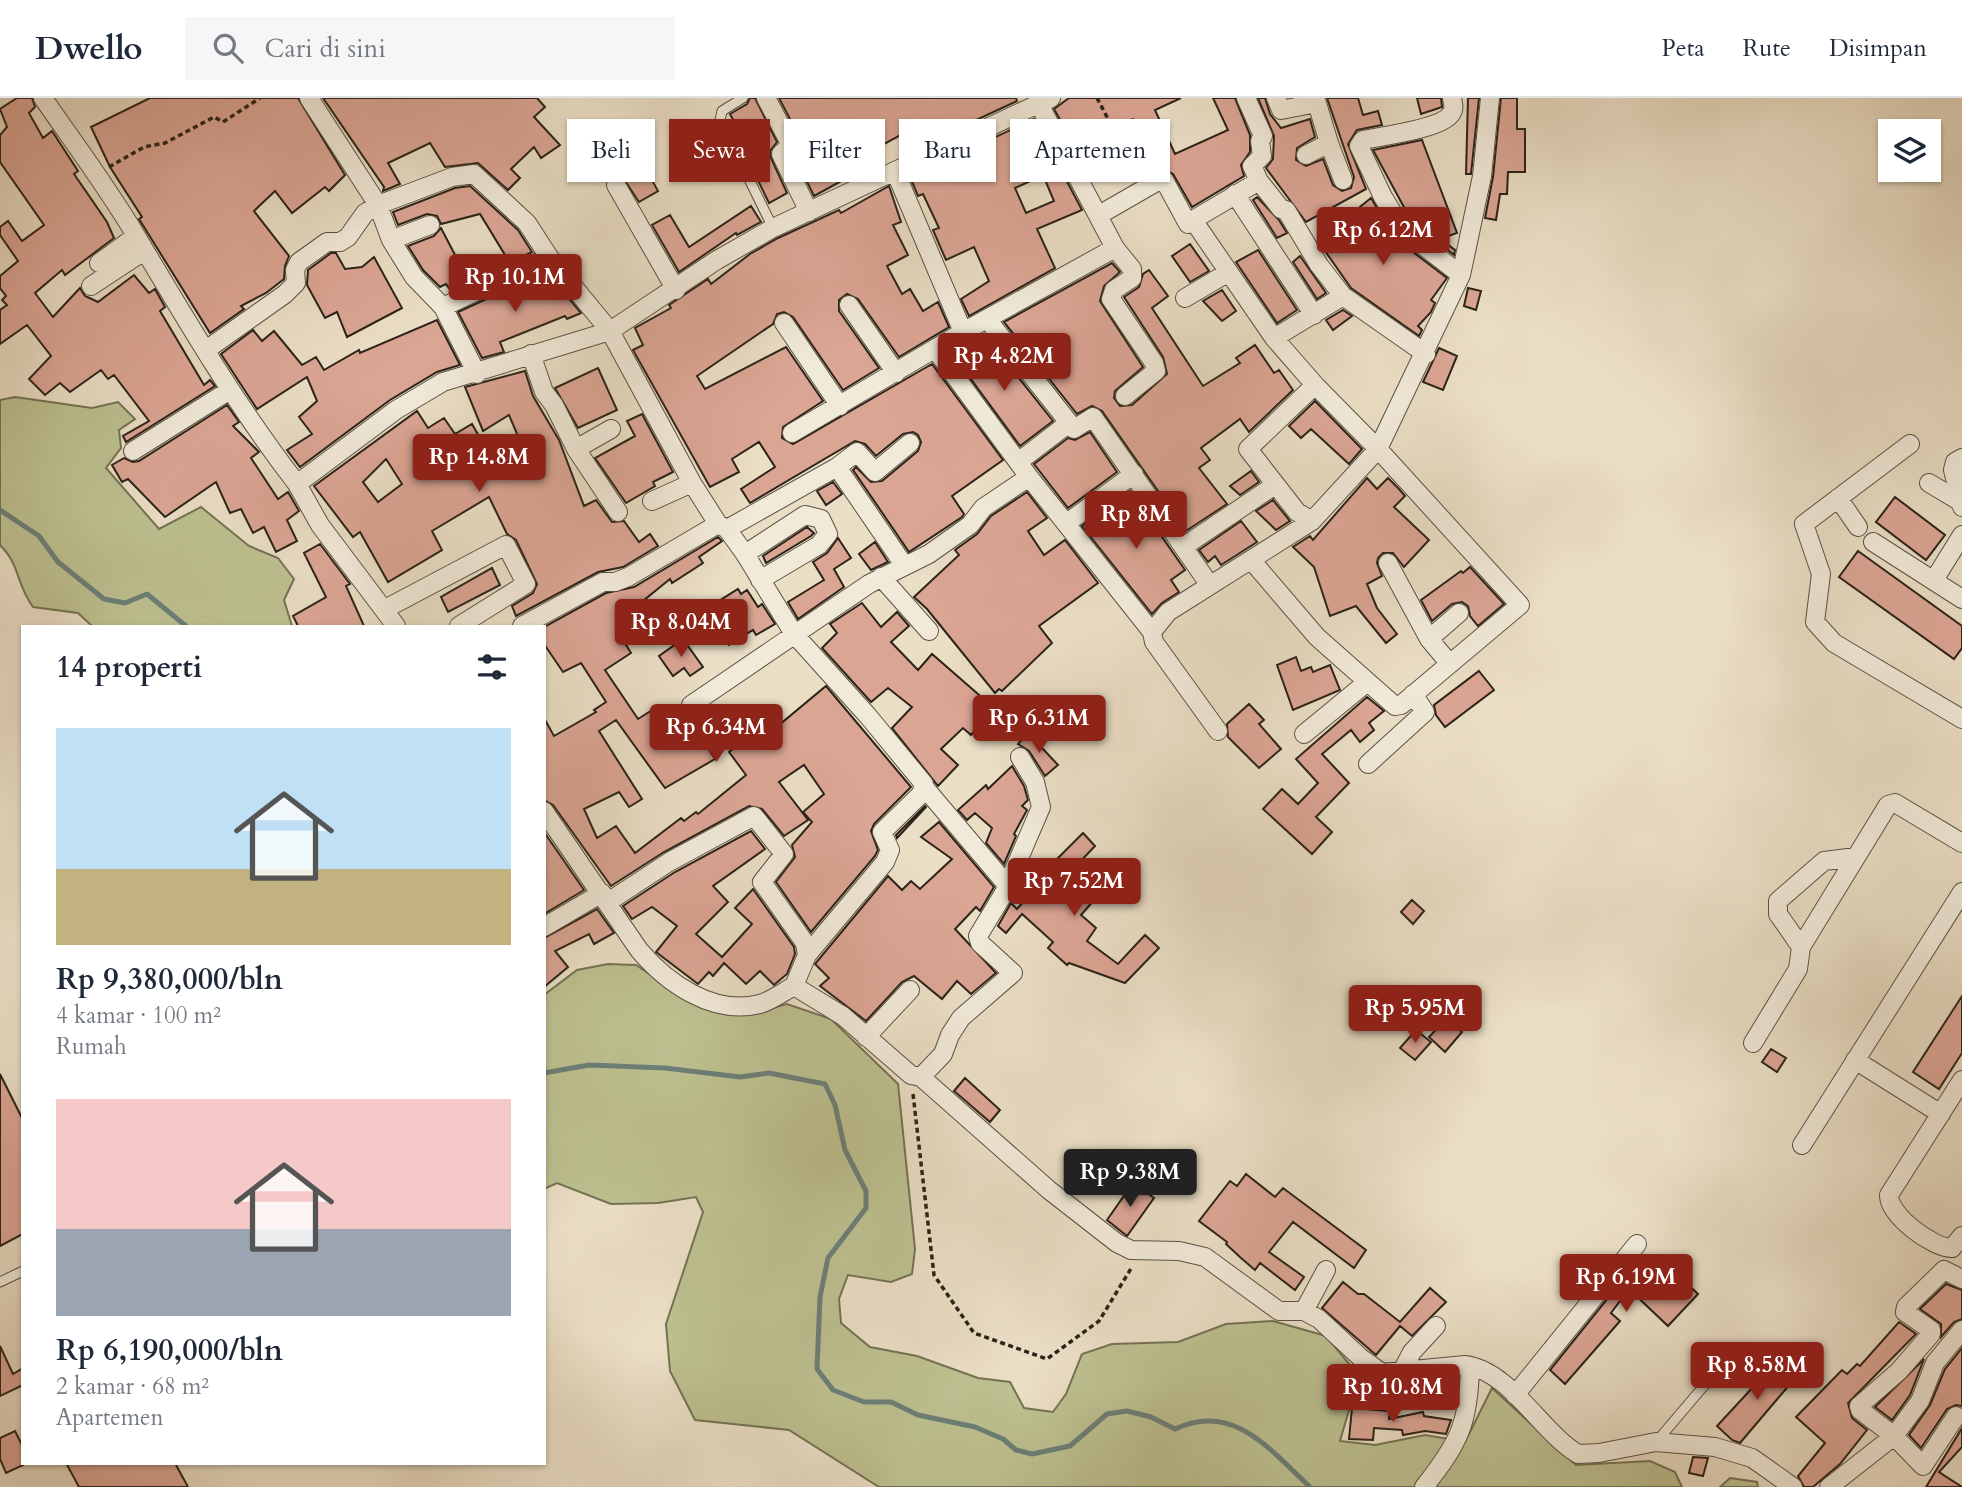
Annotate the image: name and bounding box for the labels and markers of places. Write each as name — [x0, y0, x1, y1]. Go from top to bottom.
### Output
pin: Rp 6.12M — [1311, 208, 1455, 267]
pin: Rp 10.1M — [443, 254, 587, 314]
pin: Rp 4.82M — [932, 334, 1076, 393]
pin: Rp 14.8M — [407, 434, 551, 494]
pin: Rp 8M — [1087, 491, 1185, 551]
pin: Rp 8.04M — [609, 600, 753, 659]
pin: Rp 6.31M — [967, 696, 1111, 755]
pin: Rp 6.34M — [644, 704, 788, 764]
pin: Rp 7.52M — [1002, 858, 1146, 918]
pin: Rp 5.95M — [1343, 986, 1487, 1045]
pin: Rp 9.38M — [1058, 1150, 1202, 1209]
pin: Rp 6.19M — [1554, 1254, 1698, 1314]
pin: Rp 8.58M — [1685, 1342, 1829, 1402]
pin: Rp 10.8M — [1321, 1364, 1465, 1424]

